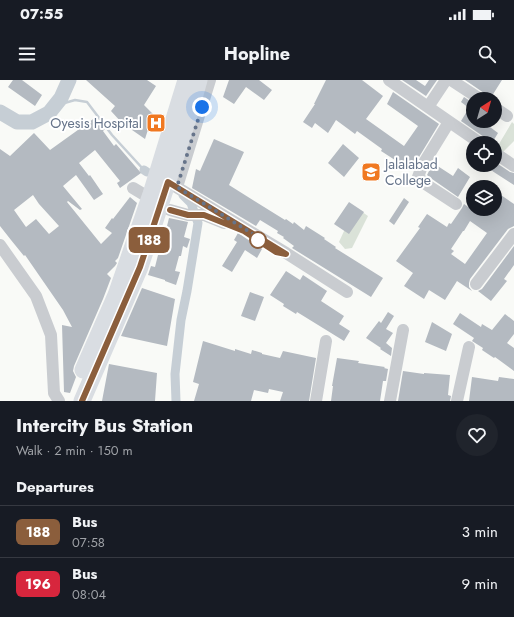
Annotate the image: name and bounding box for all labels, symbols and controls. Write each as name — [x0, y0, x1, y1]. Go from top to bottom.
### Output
text: 07:55 — [20, 3, 63, 25]
text: Hopline — [224, 41, 290, 67]
icon: menu — [16, 43, 38, 65]
icon: search — [476, 43, 498, 65]
north arrow — [466, 92, 502, 128]
map controls — [466, 92, 502, 216]
your location — [192, 97, 212, 117]
hospital icon: Oyesis Hospital — [145, 112, 167, 134]
place label: Oyesis Hospital — [50, 113, 142, 133]
button: locate — [466, 136, 502, 172]
place label: Jalalabad College — [383, 154, 438, 190]
school or university icon: Jalalabad College — [360, 161, 382, 183]
button: layers — [466, 180, 502, 216]
line badge: 188 — [126, 227, 172, 253]
text: 188 — [137, 230, 161, 250]
unlabelled marker — [249, 231, 267, 249]
text: Intercity Bus Station — [16, 412, 193, 439]
button: heart — [456, 414, 498, 456]
text: Walk · 2 min · 150 m — [16, 441, 133, 460]
text: Departures — [16, 476, 94, 498]
text: Bus — [72, 511, 97, 533]
text: 3 min — [462, 521, 498, 543]
text: 188 — [26, 522, 50, 542]
text: 07:58 — [72, 533, 105, 552]
text: Bus — [72, 563, 97, 585]
text: 9 min — [461, 573, 498, 595]
text: 196 — [25, 574, 51, 594]
text: 08:04 — [72, 585, 106, 604]

